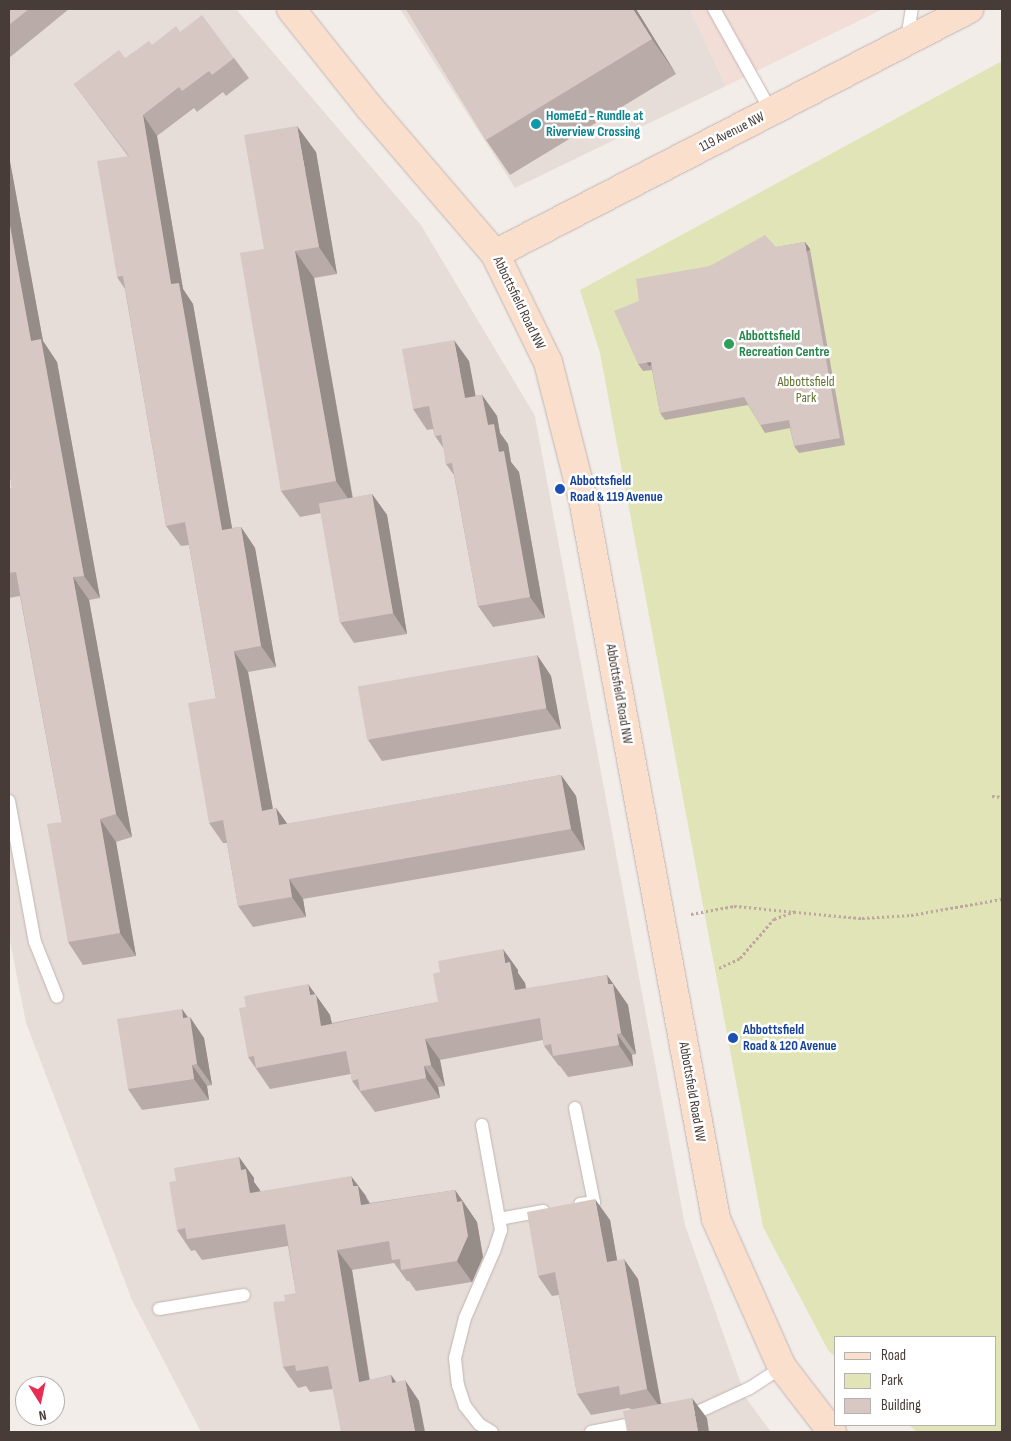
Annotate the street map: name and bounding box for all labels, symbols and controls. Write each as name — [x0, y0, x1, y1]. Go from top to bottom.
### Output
place label: HomeEd - Rundle at Riverview Crossing — [546, 108, 643, 140]
street label: 119 Avenue NW — [697, 108, 767, 156]
marker: HomeEd - Rundle at Riverview Crossing — [530, 118, 542, 130]
street label: Abbottsfield Road NW — [489, 254, 549, 352]
place label: Abbottsfield Recreation Centre — [739, 328, 830, 361]
marker: Abbottsfield Recreation Centre — [723, 338, 735, 350]
park label: Abbottsfield Park — [777, 374, 835, 407]
place label: Abbottsfield Road & 119 Avenue — [570, 473, 663, 506]
marker: Abbottsfield Road & 119 Avenue — [554, 483, 566, 495]
street label: Abbottsfield Road NW — [602, 643, 636, 745]
place label: Abbottsfield Road & 120 Avenue — [743, 1022, 836, 1054]
marker: Abbottsfield Road & 120 Avenue — [727, 1032, 739, 1044]
street label: Abbottsfield Road NW — [675, 1041, 709, 1143]
legend — [834, 1336, 996, 1426]
text: Road — [881, 1346, 906, 1365]
text: Park — [881, 1371, 903, 1390]
north arrow — [15, 1376, 65, 1426]
text: Building — [881, 1396, 921, 1415]
text: N — [37, 1406, 48, 1424]

